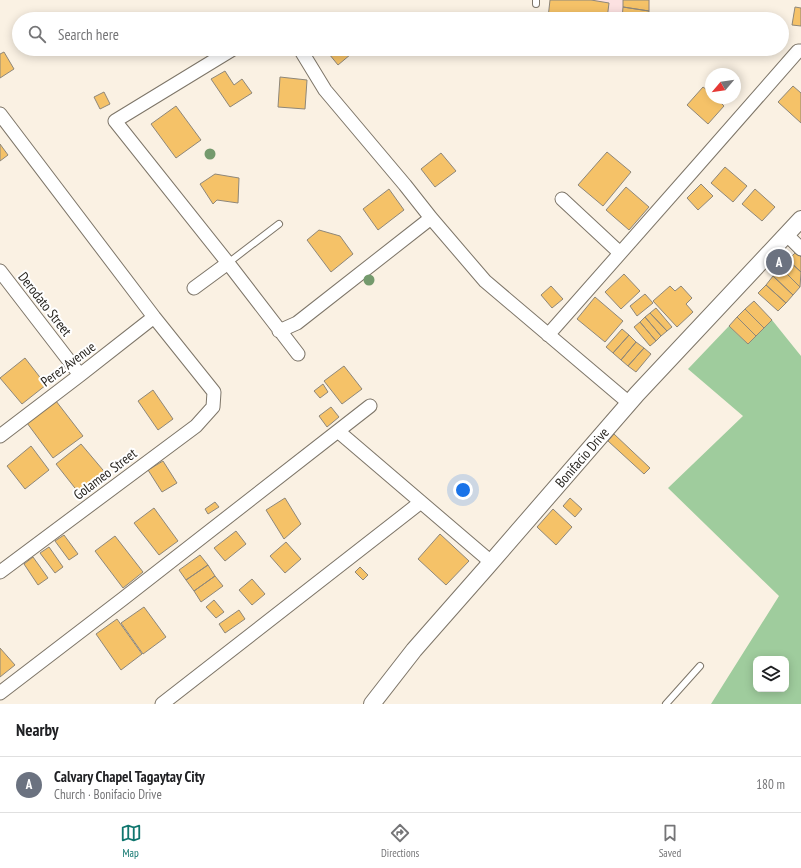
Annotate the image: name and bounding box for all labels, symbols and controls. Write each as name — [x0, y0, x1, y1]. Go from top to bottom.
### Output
search box — [12, 12, 789, 56]
icon: search — [26, 23, 48, 45]
text: Search here — [58, 25, 119, 44]
north arrow — [705, 68, 741, 104]
pin: A — [766, 247, 792, 277]
street label: Derodato Street — [14, 268, 76, 340]
street label: Perez Avenue — [37, 337, 99, 390]
street label: Bonifacio Drive — [551, 424, 613, 491]
street label: Golameo Street — [70, 444, 140, 504]
your location — [453, 480, 473, 500]
map controls — [753, 656, 789, 692]
button: layers — [753, 656, 789, 692]
text: Nearby — [16, 719, 59, 741]
text: Calvary Chapel Tagaytay City — [54, 767, 205, 786]
text: A — [26, 776, 32, 793]
text: 180 m — [756, 776, 785, 793]
text: Church · Bonifacio Drive — [54, 786, 162, 803]
tab: Map — [120, 822, 142, 860]
tab: Directions — [381, 822, 419, 860]
tab: Saved — [659, 822, 681, 860]

